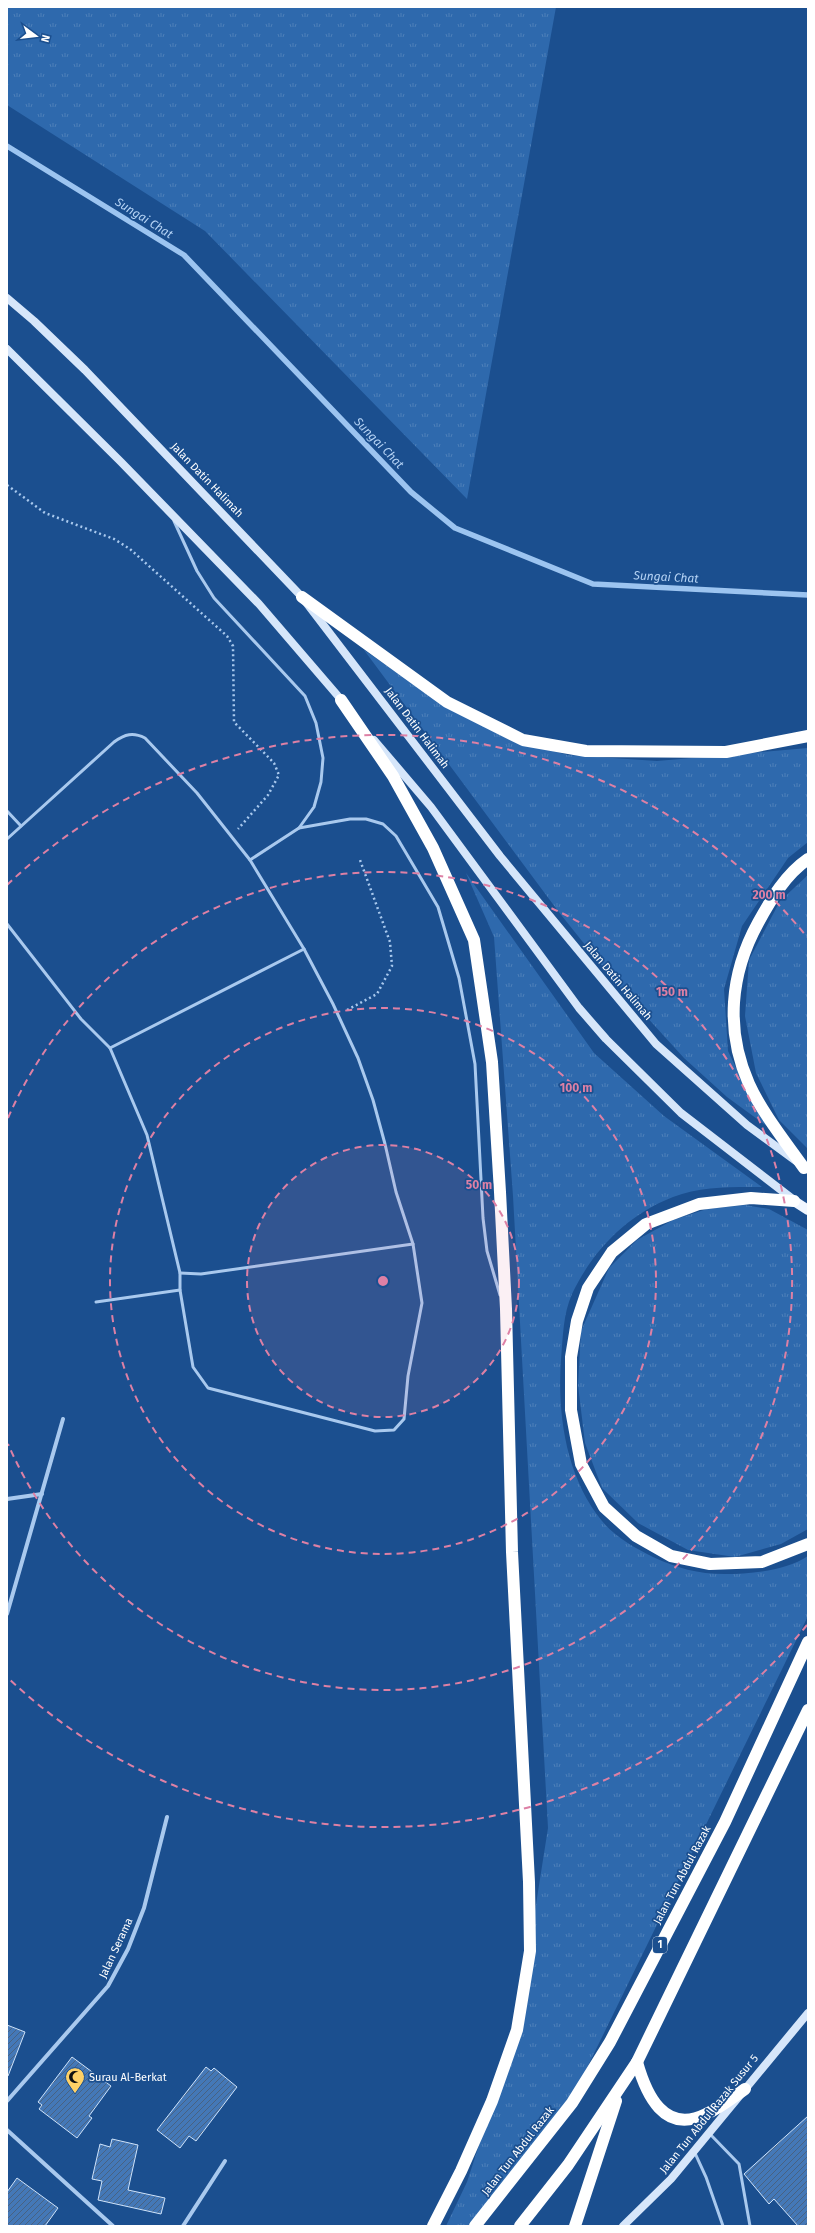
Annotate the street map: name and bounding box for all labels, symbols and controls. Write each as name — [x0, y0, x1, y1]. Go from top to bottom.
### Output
north arrow — [16, 16, 56, 56]
text: N — [38, 33, 52, 44]
water label: Sungai Chat — [112, 194, 176, 242]
water label: Sungai Chat — [351, 414, 407, 472]
street label: Jalan Datin Halimah — [168, 440, 246, 520]
water label: Sungai Chat — [632, 568, 700, 586]
street label: Jalan Datin Halimah — [382, 685, 452, 771]
text: 200 m — [752, 888, 786, 902]
street label: Jalan Datin Halimah — [581, 939, 655, 1023]
text: 150 m — [656, 985, 688, 999]
text: 100 m — [560, 1081, 592, 1095]
text: 50 m — [466, 1178, 492, 1192]
centre of rings — [376, 1274, 390, 1288]
street label: Jalan Tun Abdul Razak — [651, 1823, 714, 1926]
street label: Jalan Serama — [96, 1916, 136, 1980]
road number: 1 — [653, 1937, 667, 1953]
street label: Jalan Tun Abdul Razak Susur 5 — [657, 2052, 761, 2176]
mosque icon: Surau Al-Berkat — [64, 2066, 86, 2094]
place label: Surau Al-Berkat — [89, 2071, 167, 2084]
street label: Jalan Tun Abdul Razak — [479, 2104, 557, 2198]

